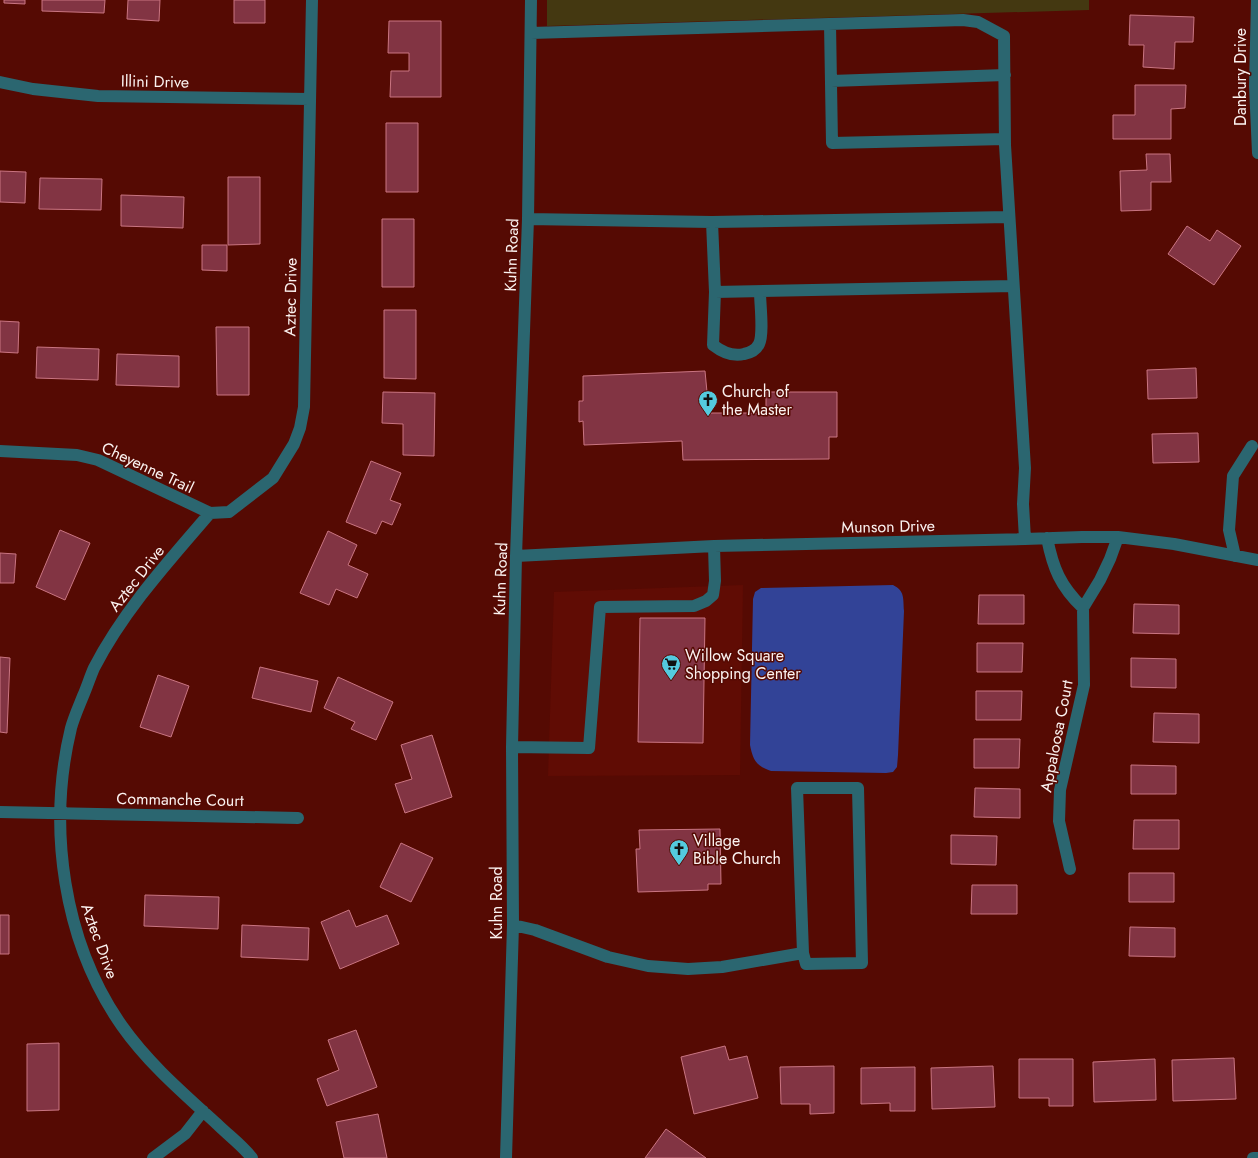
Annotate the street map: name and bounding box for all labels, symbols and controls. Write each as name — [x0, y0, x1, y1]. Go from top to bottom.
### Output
street label: Danbury Drive — [1229, 28, 1252, 126]
street label: Illini Drive — [121, 69, 189, 94]
street label: Kuhn Road — [499, 218, 524, 292]
street label: Aztec Drive — [278, 257, 303, 337]
place label: Church of the Master — [722, 380, 792, 421]
church icon: Church of the Master — [697, 389, 719, 417]
street label: Cheyenne Trail — [98, 436, 198, 499]
street label: Munson Drive — [841, 514, 935, 539]
street label: Aztec Drive — [103, 540, 170, 616]
street label: Kuhn Road — [488, 542, 513, 616]
place label: Willow Square Shopping Center — [685, 644, 801, 685]
supermarket icon: Willow Square Shopping Center — [660, 653, 682, 681]
street label: Appaloosa Court — [1034, 678, 1079, 794]
street label: Commanche Court — [116, 787, 244, 812]
place label: Village Bible Church — [693, 829, 781, 870]
church icon: Village Bible Church — [668, 838, 690, 866]
street label: Kuhn Road — [485, 866, 508, 940]
street label: Aztec Drive — [75, 900, 124, 982]

